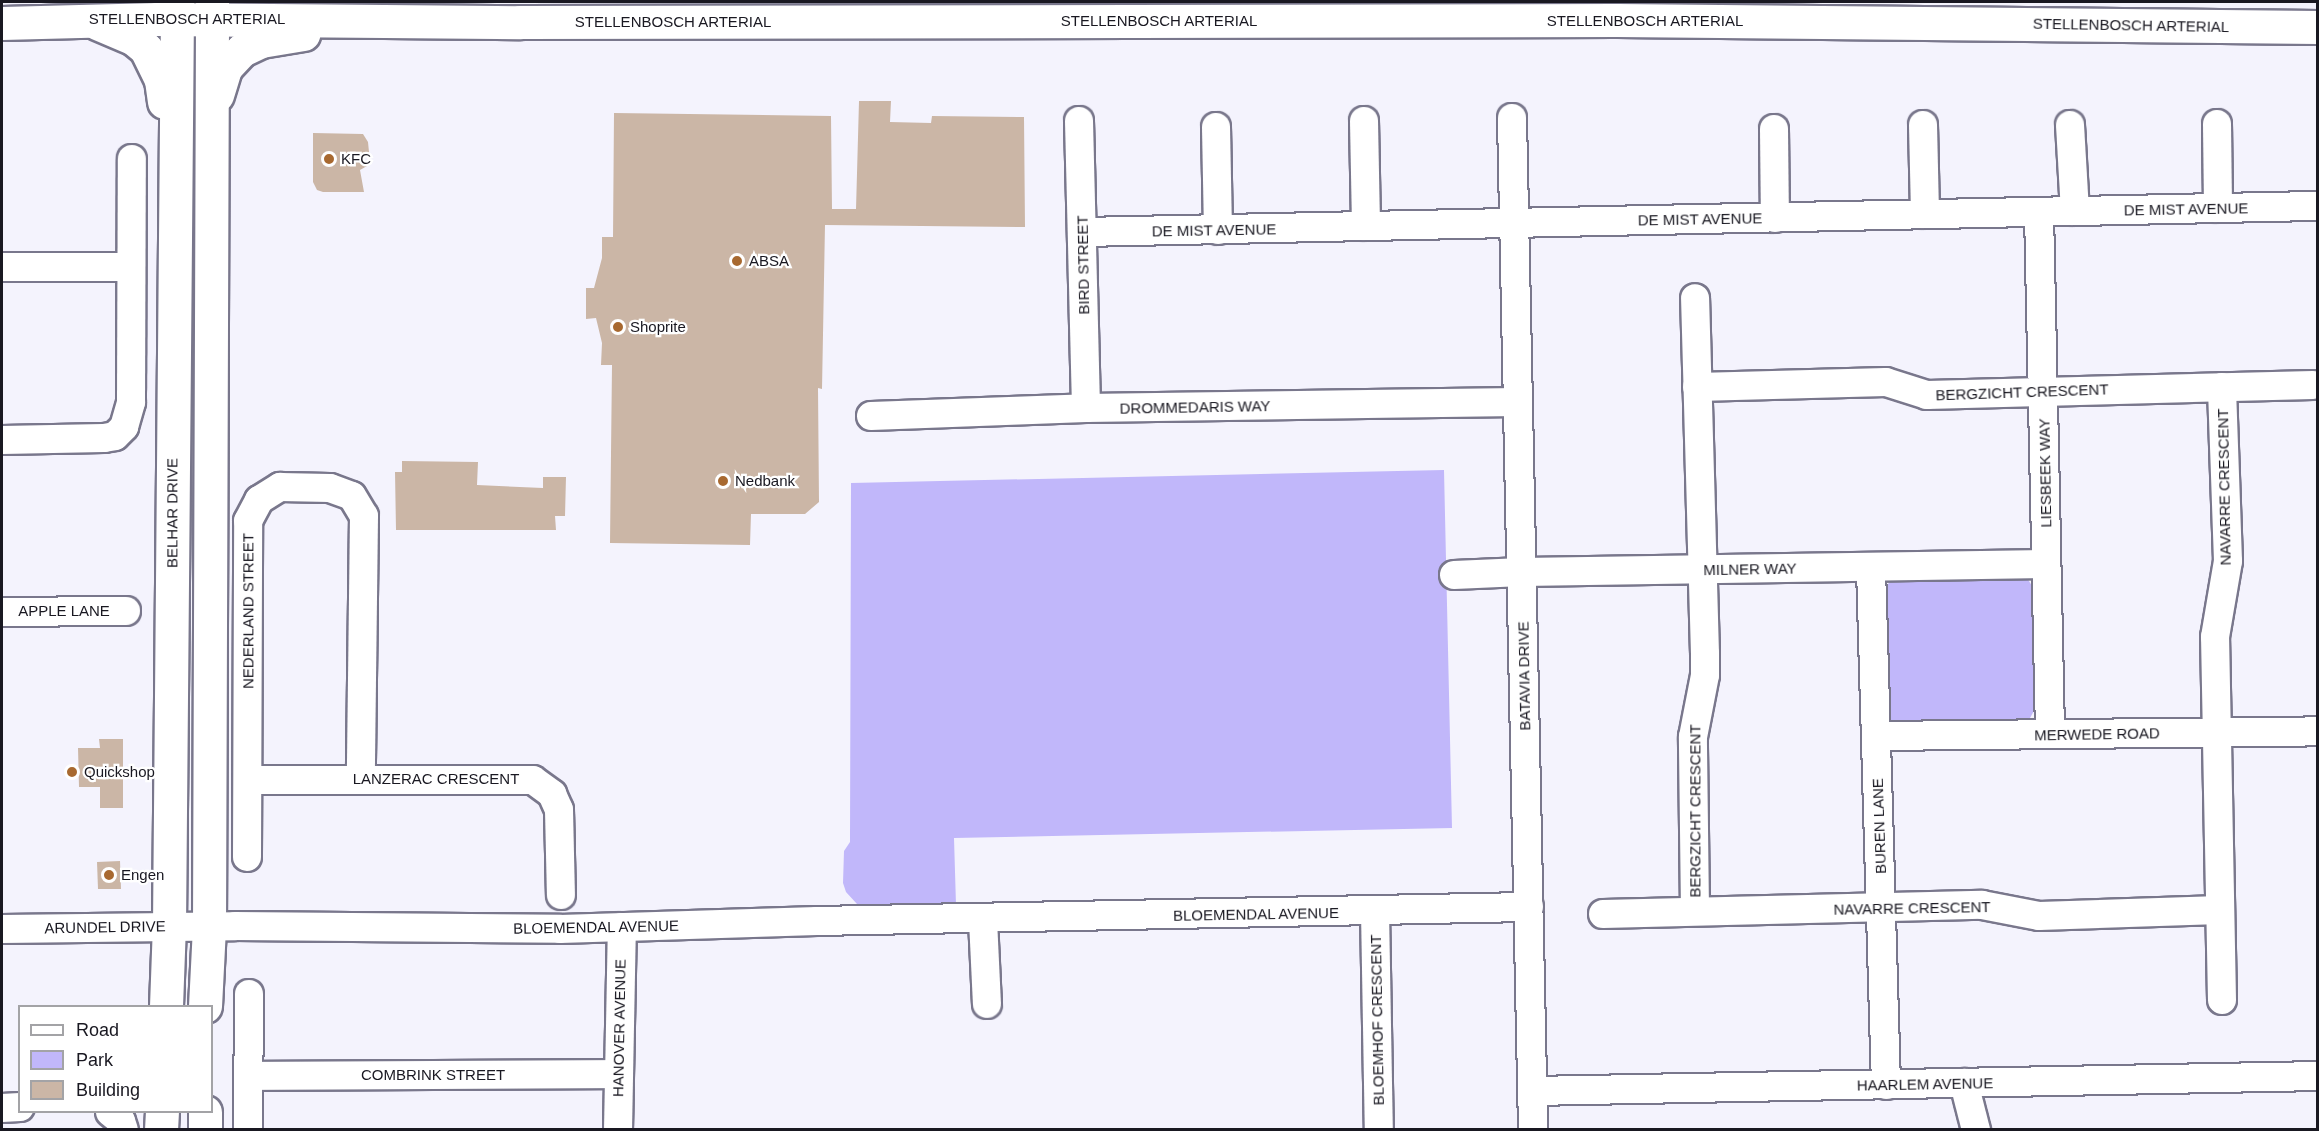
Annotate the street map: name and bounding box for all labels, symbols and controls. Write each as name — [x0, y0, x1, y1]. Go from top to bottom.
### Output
street label: STELLENBOSCH ARTERIAL — [88, 10, 286, 28]
street label: STELLENBOSCH ARTERIAL — [1060, 12, 1258, 30]
street label: STELLENBOSCH ARTERIAL — [1546, 12, 1744, 30]
street label: STELLENBOSCH ARTERIAL — [574, 13, 772, 31]
street label: STELLENBOSCH ARTERIAL — [2032, 14, 2230, 36]
place label: KFC — [341, 150, 371, 168]
marker: KFC — [322, 152, 336, 166]
street label: DE MIST AVENUE — [2123, 199, 2249, 219]
street label: DE MIST AVENUE — [1637, 209, 1763, 229]
street label: BIRD STREET — [1073, 215, 1093, 315]
street label: DE MIST AVENUE — [1151, 220, 1277, 240]
place label: ABSA — [749, 252, 789, 270]
marker: ABSA — [730, 254, 744, 268]
place label: Shoprite — [630, 318, 686, 336]
marker: Shoprite — [611, 320, 625, 334]
street label: BERGZICHT CRESCENT — [1935, 380, 2109, 404]
street label: DROMMEDARIS WAY — [1119, 397, 1271, 417]
street label: NAVARRE CRESCENT — [2214, 408, 2234, 566]
street label: LIESBEEK WAY — [2035, 418, 2055, 528]
street label: BELHAR DRIVE — [163, 458, 181, 568]
place label: Nedbank — [735, 472, 795, 490]
marker: Nedbank — [716, 474, 730, 488]
street label: NEDERLAND STREET — [239, 533, 257, 689]
street label: MILNER WAY — [1703, 559, 1797, 579]
street label: APPLE LANE — [18, 602, 110, 620]
street label: BATAVIA DRIVE — [1514, 621, 1534, 731]
street label: BERGZICHT CRESCENT — [1686, 724, 1704, 898]
street label: MERWEDE ROAD — [2034, 724, 2160, 744]
place label: Quickshop — [84, 763, 155, 781]
marker: Quickshop — [65, 765, 79, 779]
street label: LANZERAC CRESCENT — [353, 770, 519, 788]
street label: BUREN LANE — [1868, 778, 1890, 874]
place label: Engen — [121, 866, 164, 884]
marker: Engen — [102, 868, 116, 882]
street label: NAVARRE CRESCENT — [1833, 898, 1991, 918]
street label: BLOEMENDAL AVENUE — [1172, 904, 1340, 924]
street label: ARUNDEL DRIVE — [44, 917, 166, 937]
street label: BLOEMENDAL AVENUE — [512, 917, 680, 937]
street label: BLOEMHOF CRESCENT — [1367, 934, 1387, 1106]
street label: HANOVER AVENUE — [609, 958, 629, 1098]
legend — [18, 1005, 213, 1113]
text: Road — [76, 1020, 119, 1040]
text: Park — [76, 1050, 113, 1070]
street label: COMBRINK STREET — [361, 1066, 505, 1084]
street label: HAARLEM AVENUE — [1856, 1074, 1994, 1094]
text: Building — [76, 1080, 140, 1100]

